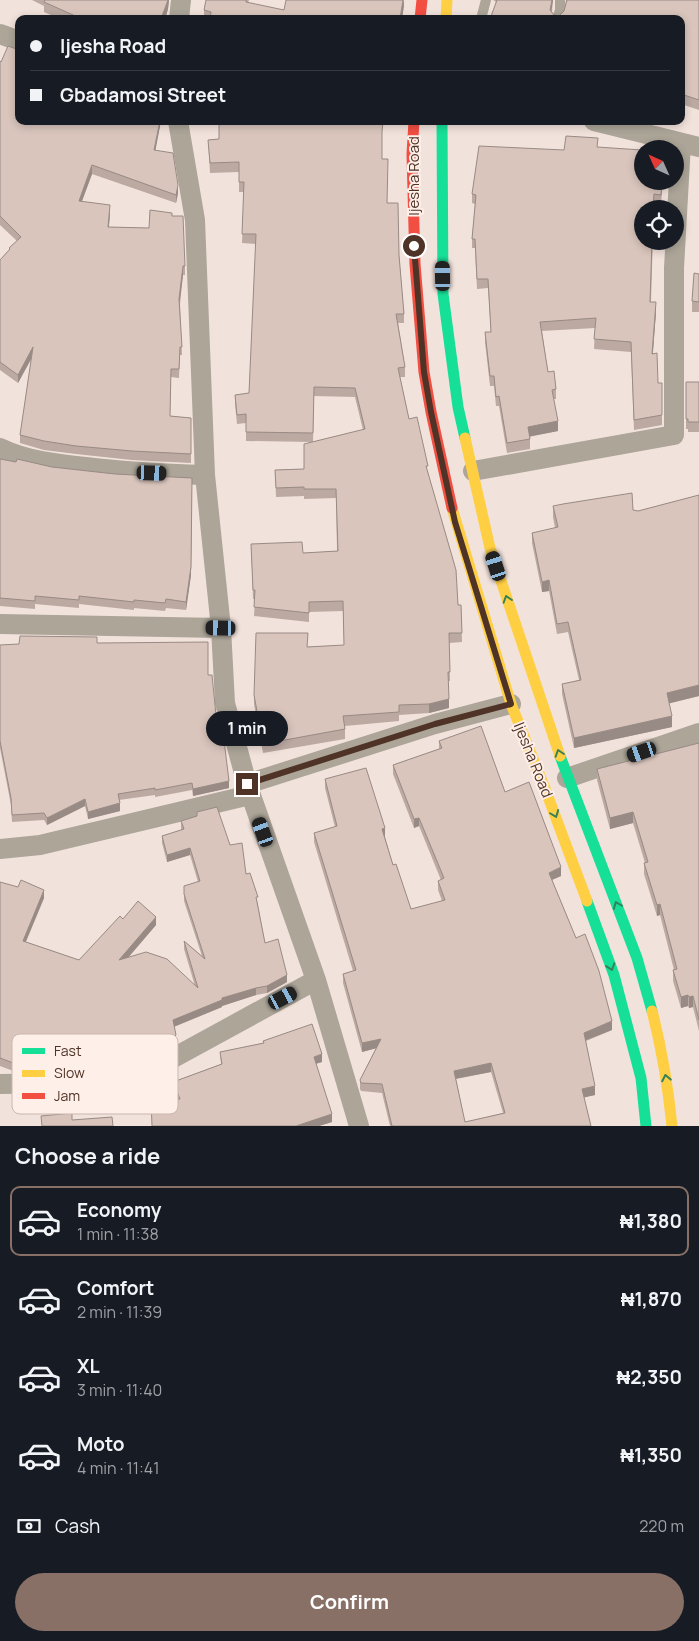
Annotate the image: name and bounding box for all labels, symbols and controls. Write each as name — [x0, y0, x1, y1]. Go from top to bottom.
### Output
text: Ijesha Road — [60, 33, 166, 59]
text: Gbadamosi Street — [60, 82, 226, 108]
street label: Ijesha Road — [403, 136, 424, 216]
north arrow — [634, 140, 684, 190]
map controls — [634, 140, 684, 250]
button: locate — [634, 200, 684, 250]
route start — [403, 235, 425, 257]
car — [435, 261, 450, 291]
car — [136, 465, 167, 481]
car — [484, 549, 507, 583]
one-way arrow — [503, 595, 513, 604]
car — [205, 620, 236, 636]
callout: 1 min — [206, 712, 288, 746]
text: 1 min — [227, 717, 267, 739]
street label: Ijesha Road — [509, 719, 558, 801]
car — [625, 740, 658, 764]
one-way arrow — [555, 749, 565, 758]
route end — [236, 773, 258, 795]
one-way arrow — [549, 810, 559, 818]
car — [250, 815, 275, 849]
one-way arrow — [613, 901, 623, 910]
one-way arrow — [605, 962, 615, 971]
car — [266, 984, 299, 1012]
legend — [12, 1034, 178, 1114]
text: Fast — [54, 1041, 82, 1060]
text: Slow — [54, 1063, 85, 1082]
one-way arrow — [661, 1073, 672, 1082]
text: Jam — [54, 1086, 80, 1105]
text: Choose a ride — [15, 1141, 160, 1171]
text: Economy — [77, 1197, 161, 1223]
icon: car — [17, 1199, 62, 1244]
text: ₦1,380 — [620, 1208, 682, 1234]
text: 1 min · 11:38 — [77, 1223, 159, 1245]
text: Comfort — [77, 1275, 154, 1301]
icon: car — [17, 1277, 62, 1322]
text: ₦1,870 — [621, 1286, 682, 1312]
text: 2 min · 11:39 — [77, 1301, 162, 1323]
text: XL — [77, 1353, 100, 1379]
icon: car — [17, 1355, 62, 1400]
text: ₦2,350 — [617, 1364, 682, 1390]
text: 3 min · 11:40 — [77, 1379, 162, 1401]
text: Moto — [77, 1431, 124, 1457]
icon: car — [17, 1433, 62, 1478]
text: ₦1,350 — [620, 1442, 682, 1468]
text: 4 min · 11:41 — [77, 1457, 159, 1479]
icon: cash — [15, 1512, 43, 1540]
text: Cash — [55, 1513, 100, 1539]
text: 220 m — [639, 1515, 684, 1537]
button: Confirm — [15, 1573, 684, 1631]

